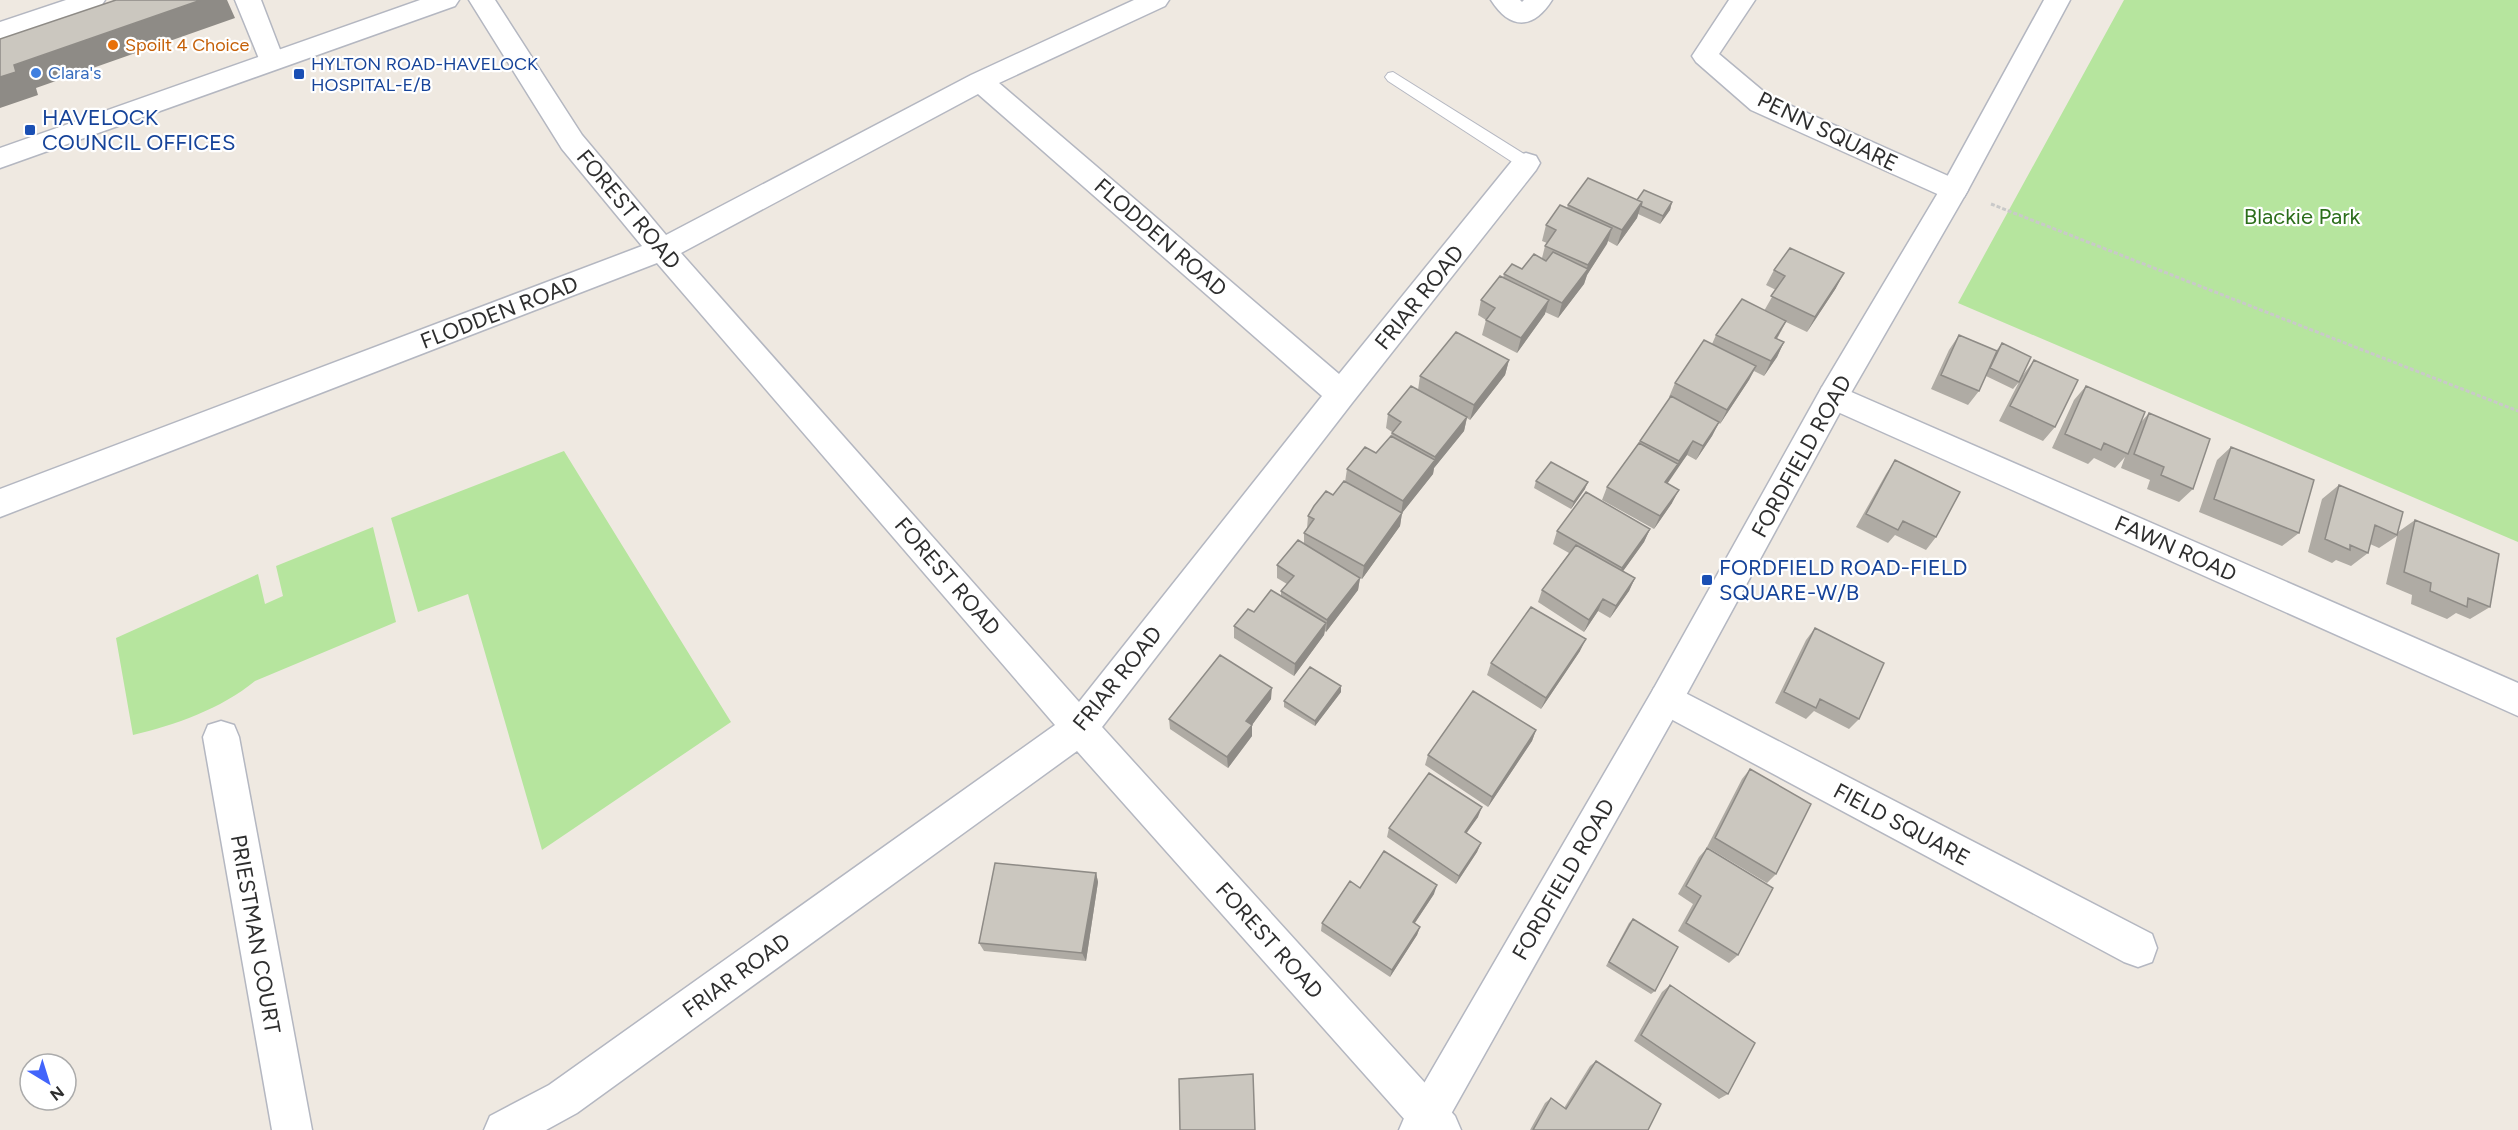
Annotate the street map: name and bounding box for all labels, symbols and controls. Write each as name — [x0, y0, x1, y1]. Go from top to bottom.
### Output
place label: Spoilt 4 Choice — [125, 34, 250, 56]
marker: Spoilt 4 Choice — [106, 38, 120, 52]
place label: HYLTON ROAD-HAVELOCK HOSPITAL-E/B — [311, 53, 538, 96]
place label: Clara's — [48, 62, 101, 84]
marker: Clara's — [29, 66, 43, 80]
marker: HYLTON ROAD-HAVELOCK HOSPITAL-E/B — [292, 67, 306, 81]
street label: PENN SQUARE — [1753, 86, 1903, 177]
place label: HAVELOCK COUNCIL OFFICES — [42, 104, 236, 156]
marker: HAVELOCK COUNCIL OFFICES — [23, 123, 37, 137]
street label: FOREST ROAD — [571, 144, 686, 275]
street label: FLODDEN ROAD — [1089, 173, 1232, 302]
park label: Blackie Park — [2244, 203, 2361, 230]
street label: FRIAR ROAD — [1369, 240, 1470, 355]
street label: FLODDEN ROAD — [417, 270, 582, 355]
street label: FORDFIELD ROAD — [1746, 370, 1857, 542]
street label: FAWN ROAD — [2111, 510, 2241, 587]
street label: FOREST ROAD — [889, 512, 1006, 641]
place label: FORDFIELD ROAD-FIELD SQUARE-W/B — [1719, 554, 1967, 606]
marker: FORDFIELD ROAD-FIELD SQUARE-W/B — [1700, 573, 1714, 587]
street label: FRIAR ROAD — [1067, 621, 1168, 736]
street label: FIELD SQUARE — [1829, 777, 1975, 872]
street label: FORDFIELD ROAD — [1506, 794, 1621, 965]
street label: PRIESTMAN COURT — [225, 833, 286, 1036]
street label: FOREST ROAD — [1210, 876, 1329, 1004]
street label: FRIAR ROAD — [677, 927, 795, 1024]
north arrow — [18, 1052, 78, 1112]
text: N — [46, 1082, 68, 1105]

